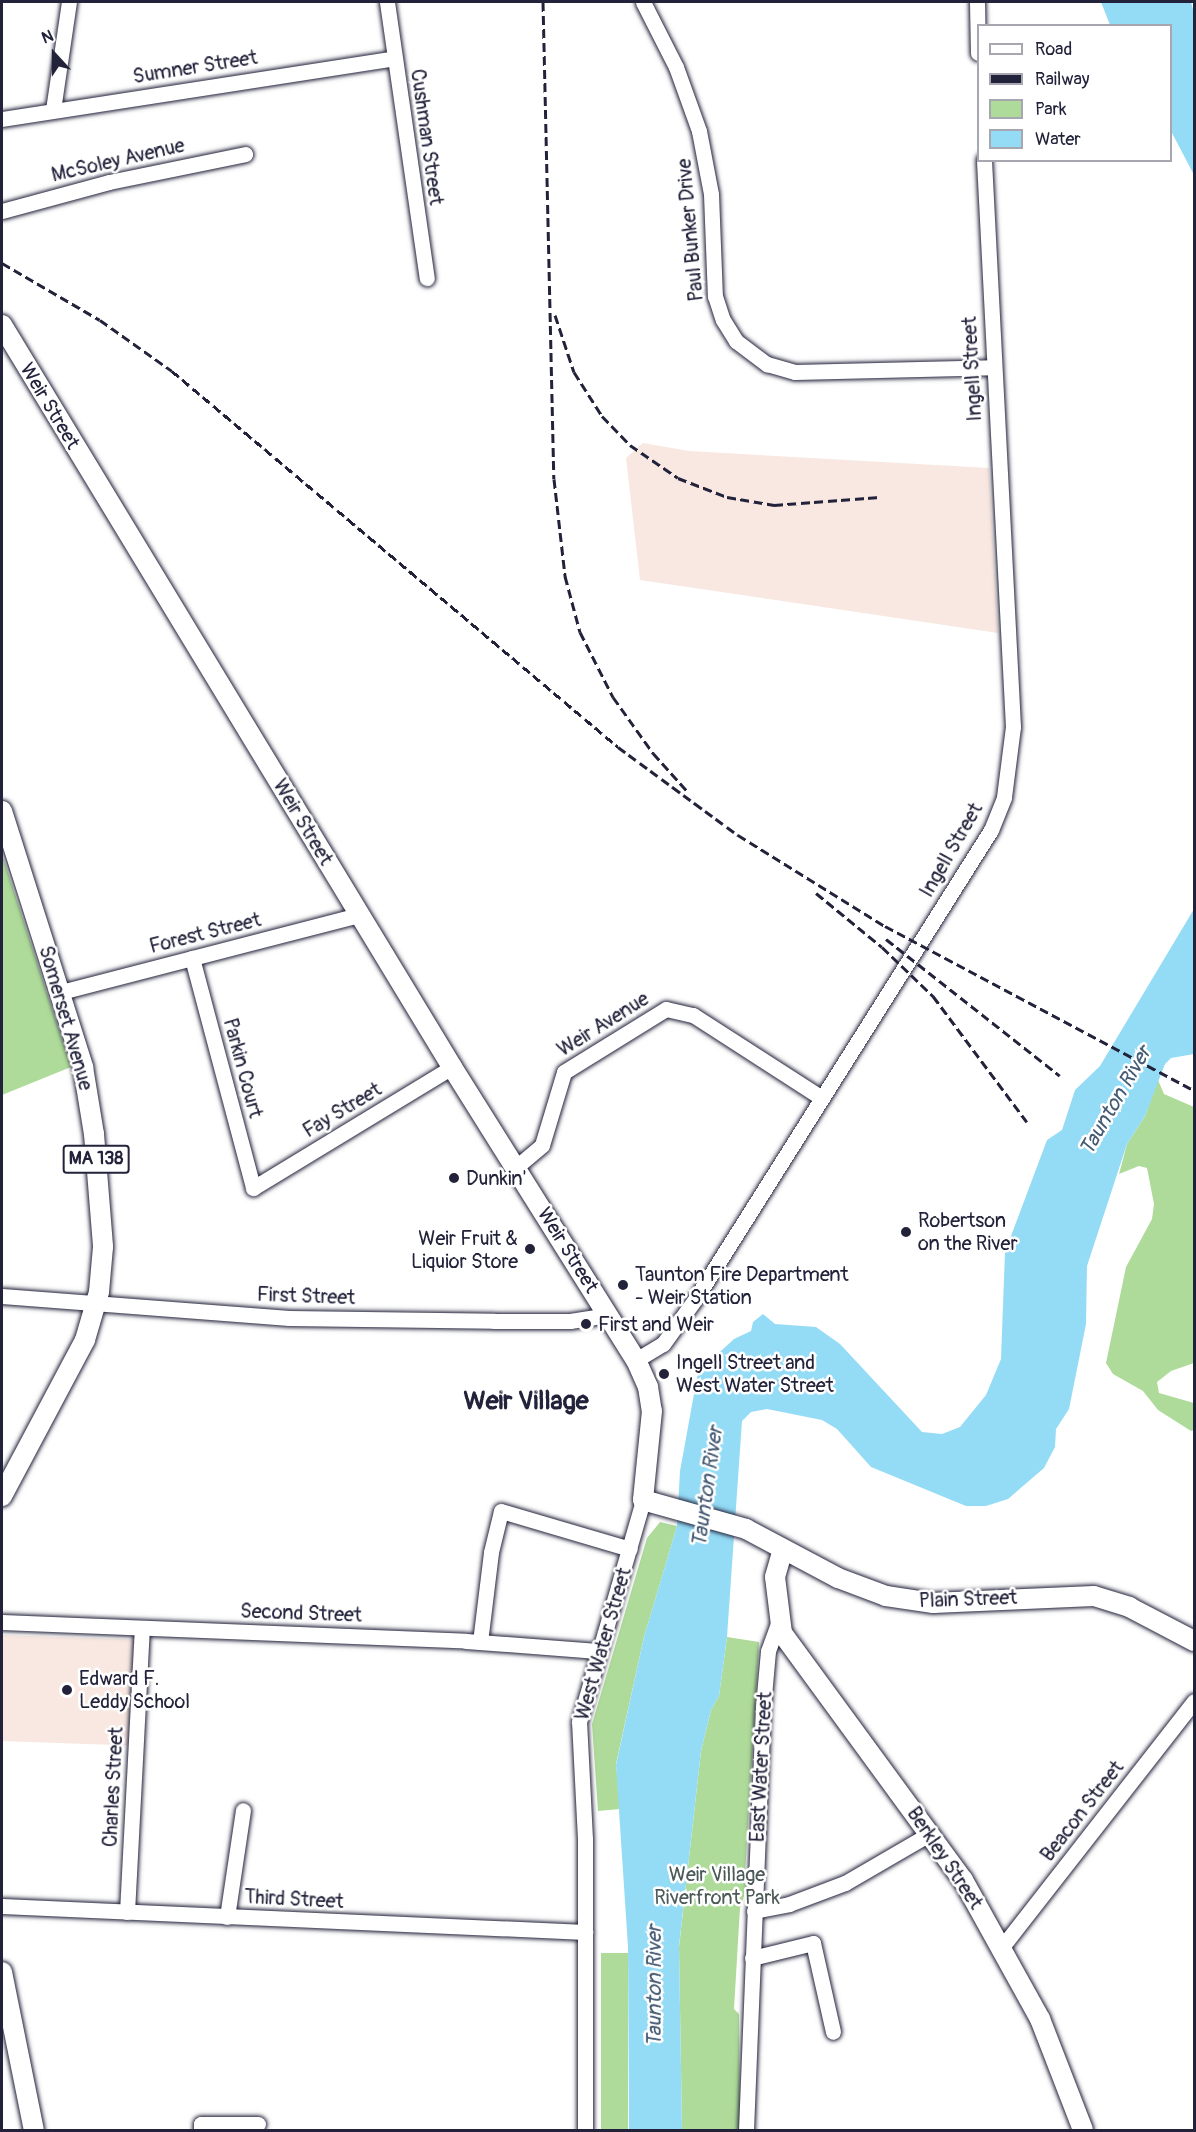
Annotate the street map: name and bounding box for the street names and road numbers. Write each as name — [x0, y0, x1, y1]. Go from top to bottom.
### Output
street label: Sumner Street — [131, 45, 259, 89]
street label: Cushman Street — [406, 67, 448, 207]
street label: McSoley Avenue — [49, 133, 187, 187]
street label: Paul Bunker Drive — [672, 158, 708, 302]
street label: Ingell Street — [957, 316, 987, 422]
street label: Weir Street — [15, 359, 85, 453]
street label: Weir Street — [268, 775, 338, 869]
street label: Ingell Street — [914, 799, 988, 901]
street label: Forest Street — [147, 908, 263, 958]
street label: Somerset Avenue — [34, 943, 98, 1093]
street label: Weir Avenue — [553, 986, 653, 1062]
street label: Parkin Court — [218, 1015, 268, 1121]
street label: Fay Street — [298, 1077, 386, 1143]
road number: MA 138 — [62, 1144, 130, 1174]
street label: Weir Street — [532, 1203, 604, 1297]
street label: First Street — [256, 1282, 356, 1310]
street label: West Water Street — [570, 1565, 636, 1723]
street label: Plain Street — [918, 1585, 1018, 1613]
street label: Second Street — [240, 1599, 362, 1627]
street label: East Water Street — [745, 1691, 777, 1843]
street label: Charles Street — [98, 1726, 128, 1848]
street label: Beacon Street — [1035, 1756, 1129, 1866]
street label: Berkley Street — [902, 1802, 988, 1914]
street label: Third Street — [244, 1884, 344, 1914]

